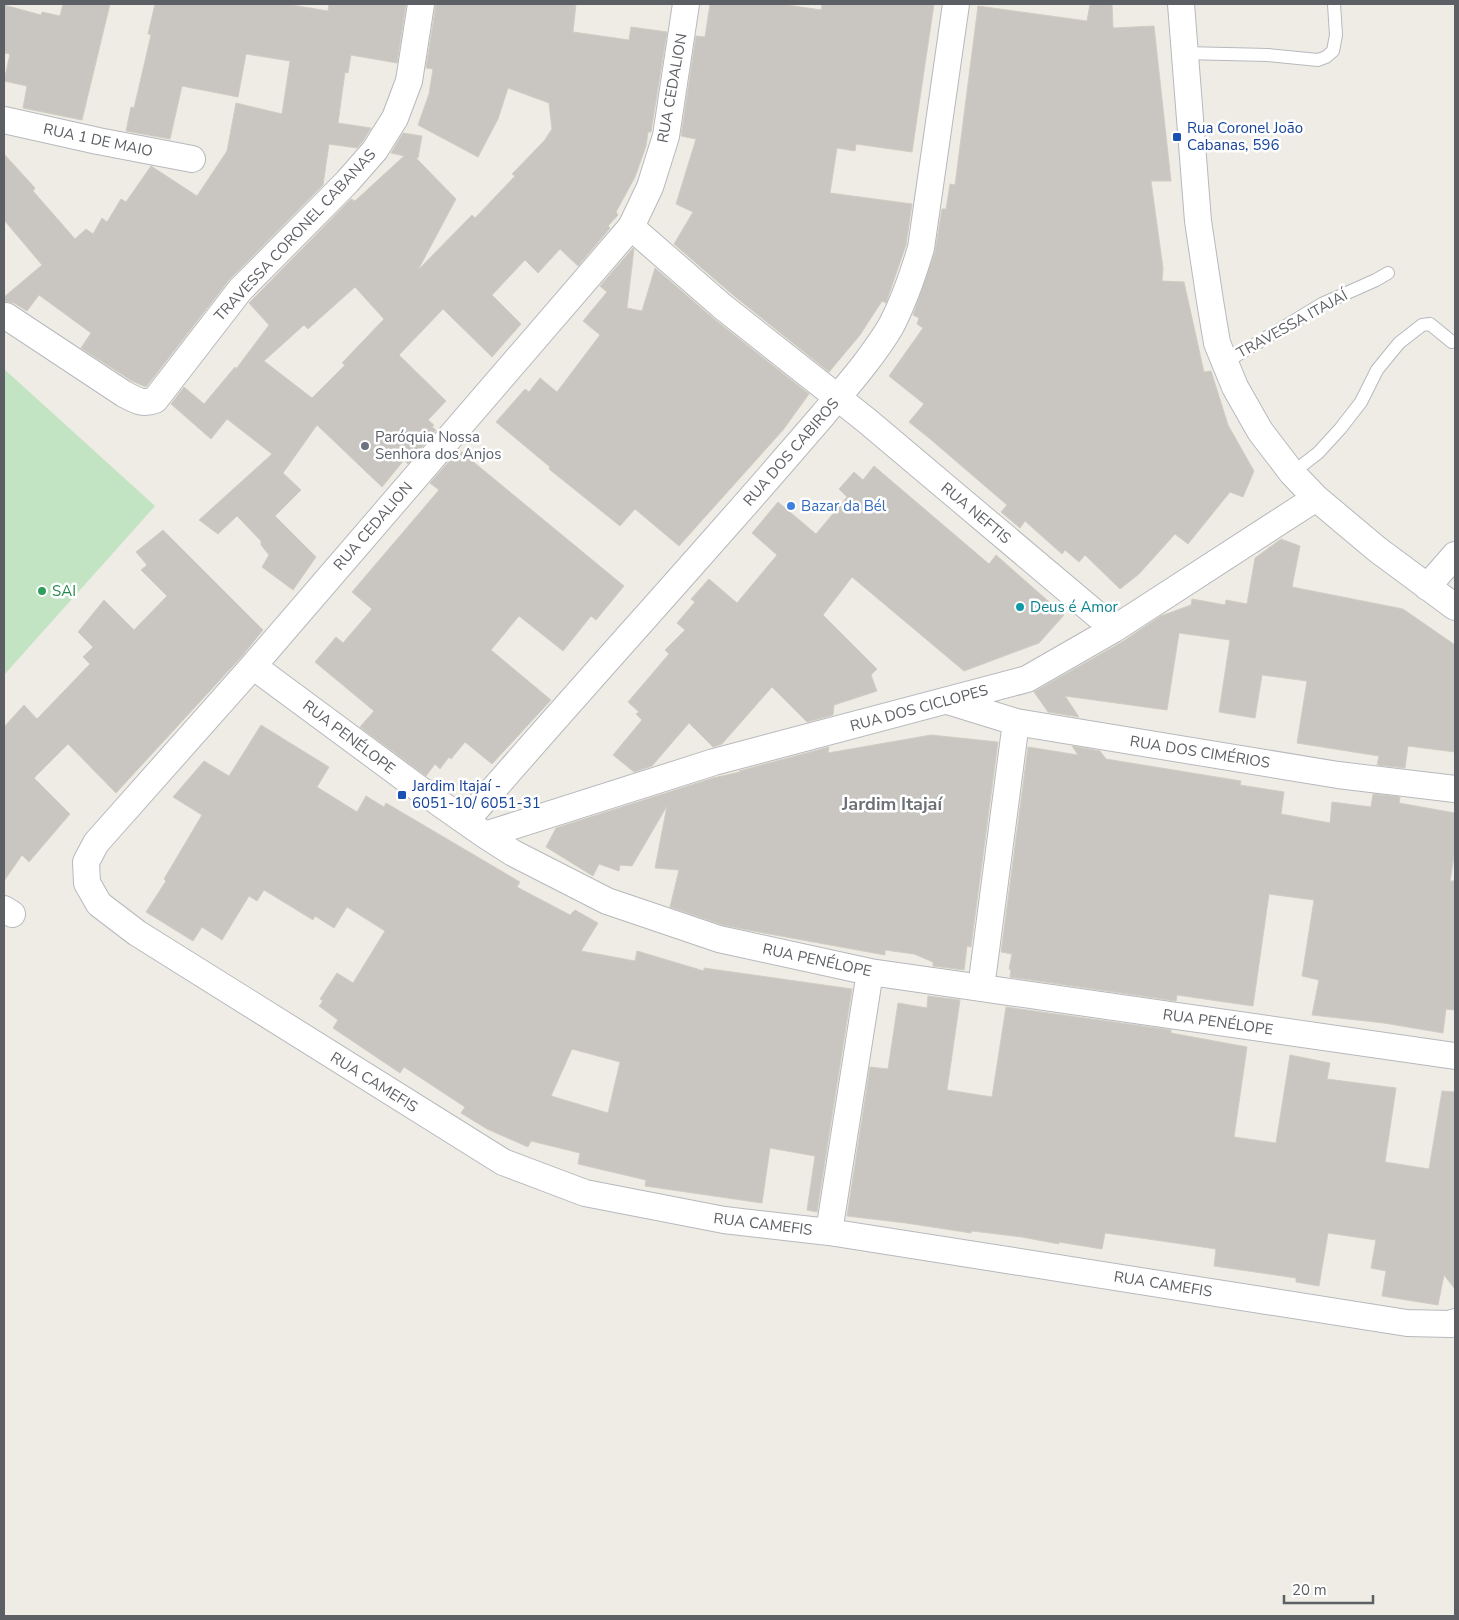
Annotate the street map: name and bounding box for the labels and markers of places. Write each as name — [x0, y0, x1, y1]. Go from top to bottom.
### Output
place label: Rua Coronel João Cabanas, 596 — [1187, 118, 1303, 155]
marker: Rua Coronel João Cabanas, 596 — [1171, 131, 1183, 143]
place label: Paróquia Nossa Senhora dos Anjos — [375, 427, 501, 464]
marker: Paróquia Nossa Senhora dos Anjos — [359, 440, 371, 452]
place label: Bazar da Bél — [801, 496, 887, 516]
marker: Bazar da Bél — [785, 500, 797, 512]
place label: SAI — [52, 581, 76, 601]
marker: SAI — [36, 585, 48, 597]
place label: Deus é Amor — [1030, 597, 1119, 617]
marker: Deus é Amor — [1014, 601, 1026, 613]
place label: Jardim Itajaí - 6051-10/ 6051-31 — [411, 776, 541, 813]
marker: Jardim Itajaí - 6051-10/ 6051-31 — [396, 789, 408, 801]

